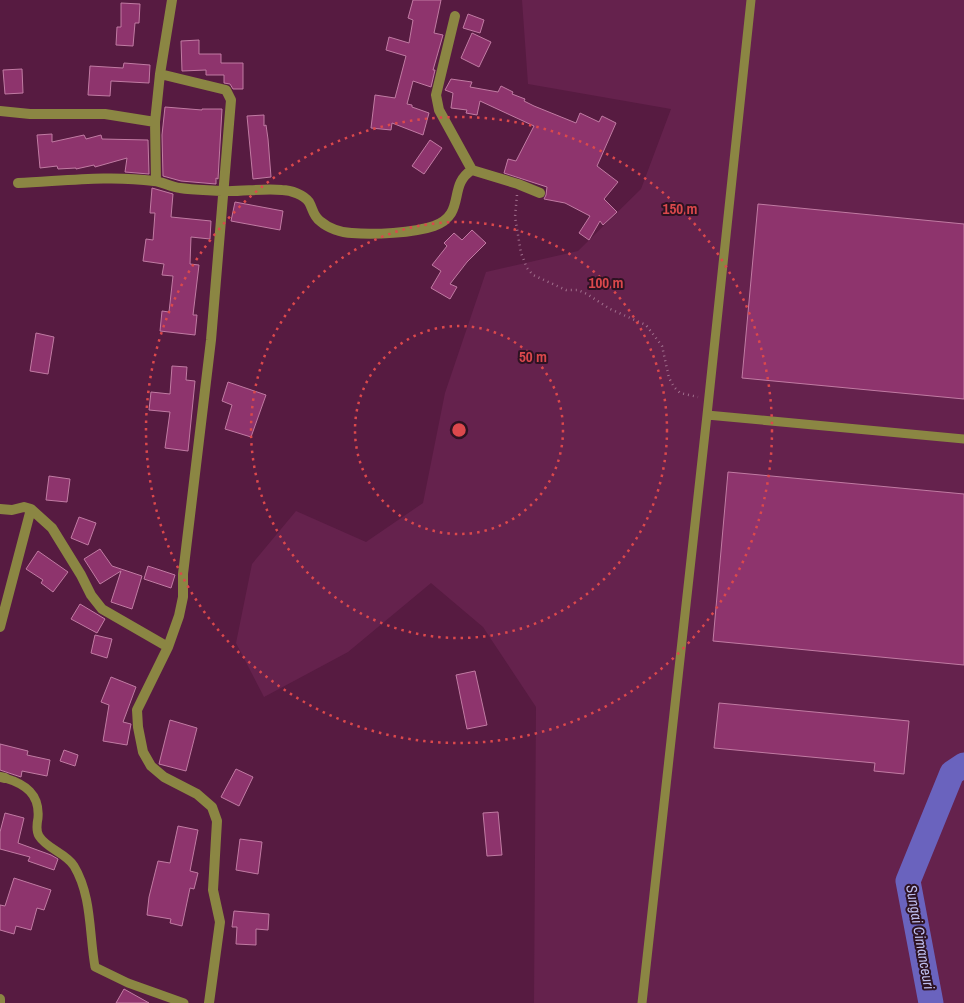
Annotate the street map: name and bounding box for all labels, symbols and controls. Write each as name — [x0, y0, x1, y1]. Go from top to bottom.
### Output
text: 150 m — [663, 198, 697, 219]
text: 100 m — [589, 272, 623, 293]
text: 50 m — [519, 346, 547, 367]
centre of rings — [450, 421, 468, 439]
water label: Sungai Cimanceuri — [901, 883, 940, 991]

